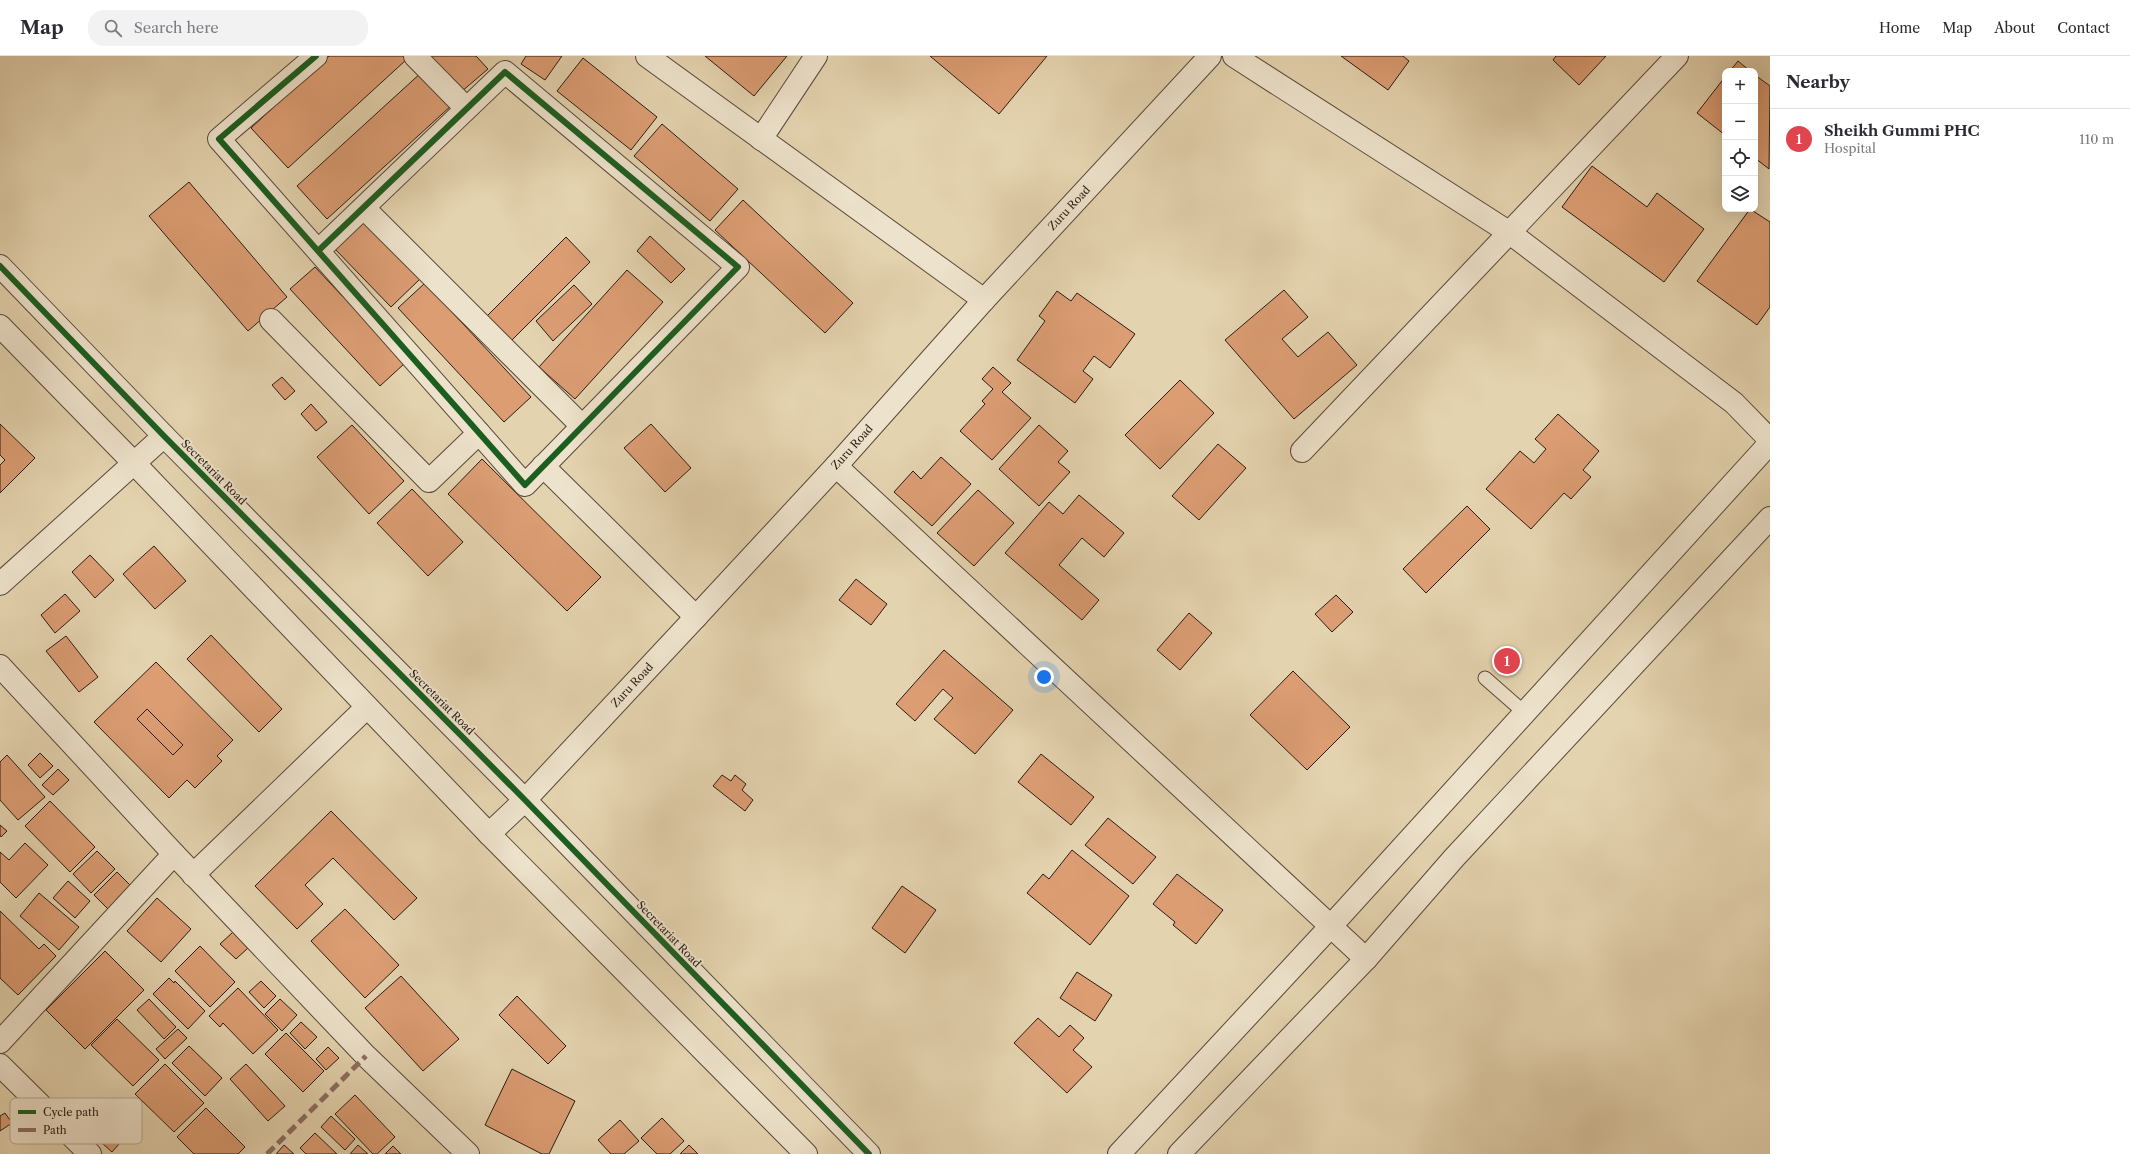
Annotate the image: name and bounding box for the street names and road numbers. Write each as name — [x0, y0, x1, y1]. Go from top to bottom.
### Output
street label: Zuru Road — [1045, 183, 1093, 233]
street label: Zuru Road — [828, 421, 876, 472]
street label: Secretariat Road — [178, 436, 250, 508]
street label: Zuru Road — [608, 660, 656, 710]
street label: Secretariat Road — [406, 666, 478, 738]
street label: Secretariat Road — [634, 898, 704, 970]

